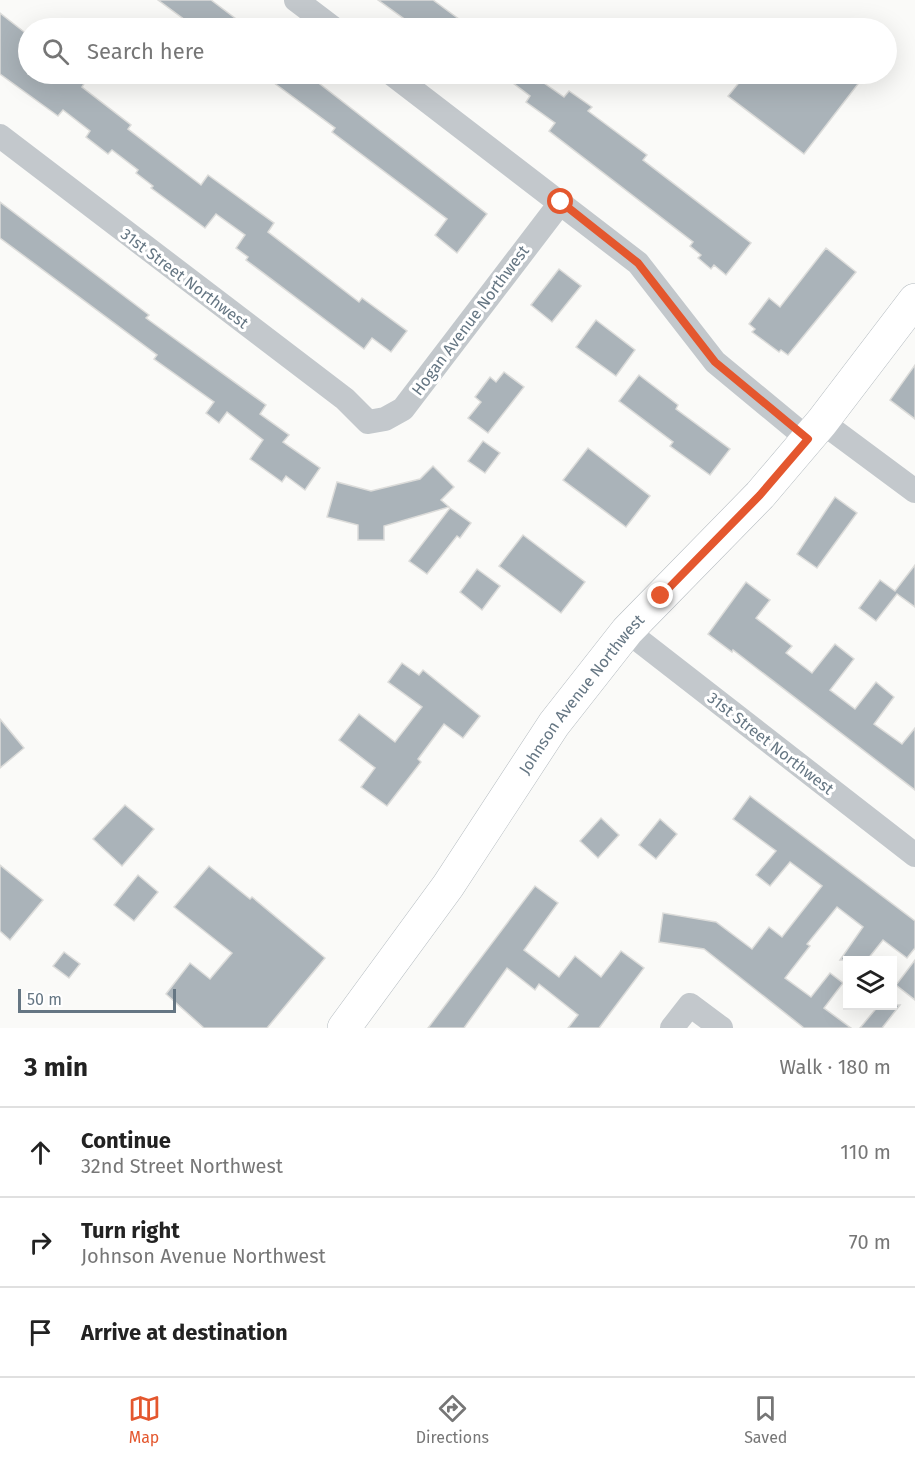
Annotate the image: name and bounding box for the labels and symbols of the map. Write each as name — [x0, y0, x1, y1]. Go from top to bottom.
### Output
route start — [547, 188, 573, 214]
street label: 31st Street Northwest — [117, 224, 252, 333]
street label: Hogan Avenue Northwest — [408, 241, 533, 399]
route end — [647, 582, 673, 608]
street label: Johnson Avenue Northwest — [515, 610, 648, 778]
street label: 31st Street Northwest — [704, 688, 838, 799]
scale bar — [18, 986, 176, 1014]

